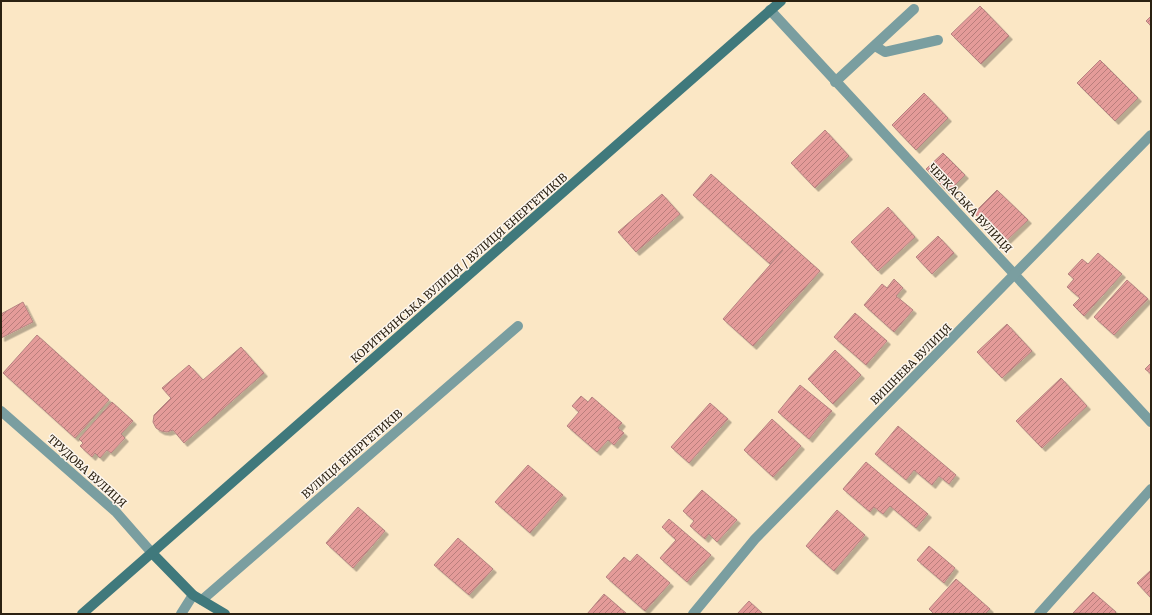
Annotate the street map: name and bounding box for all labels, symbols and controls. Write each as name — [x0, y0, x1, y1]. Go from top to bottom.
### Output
street label: ЧЕРКАСЬКА ВУЛИЦЯ — [925, 160, 1015, 256]
street label: КОРИТНЯНСЬКА ВУЛИЦЯ / ВУЛИЦЯ ЕНЕРГЕТИКІВ — [348, 170, 571, 366]
street label: ВИШНЕВА ВУЛИЦЯ — [868, 321, 954, 407]
street label: ВУЛИЦЯ ЕНЕРГЕТИКІВ — [299, 406, 406, 502]
street label: ТРУДОВА ВУЛИЦЯ — [45, 432, 129, 510]

